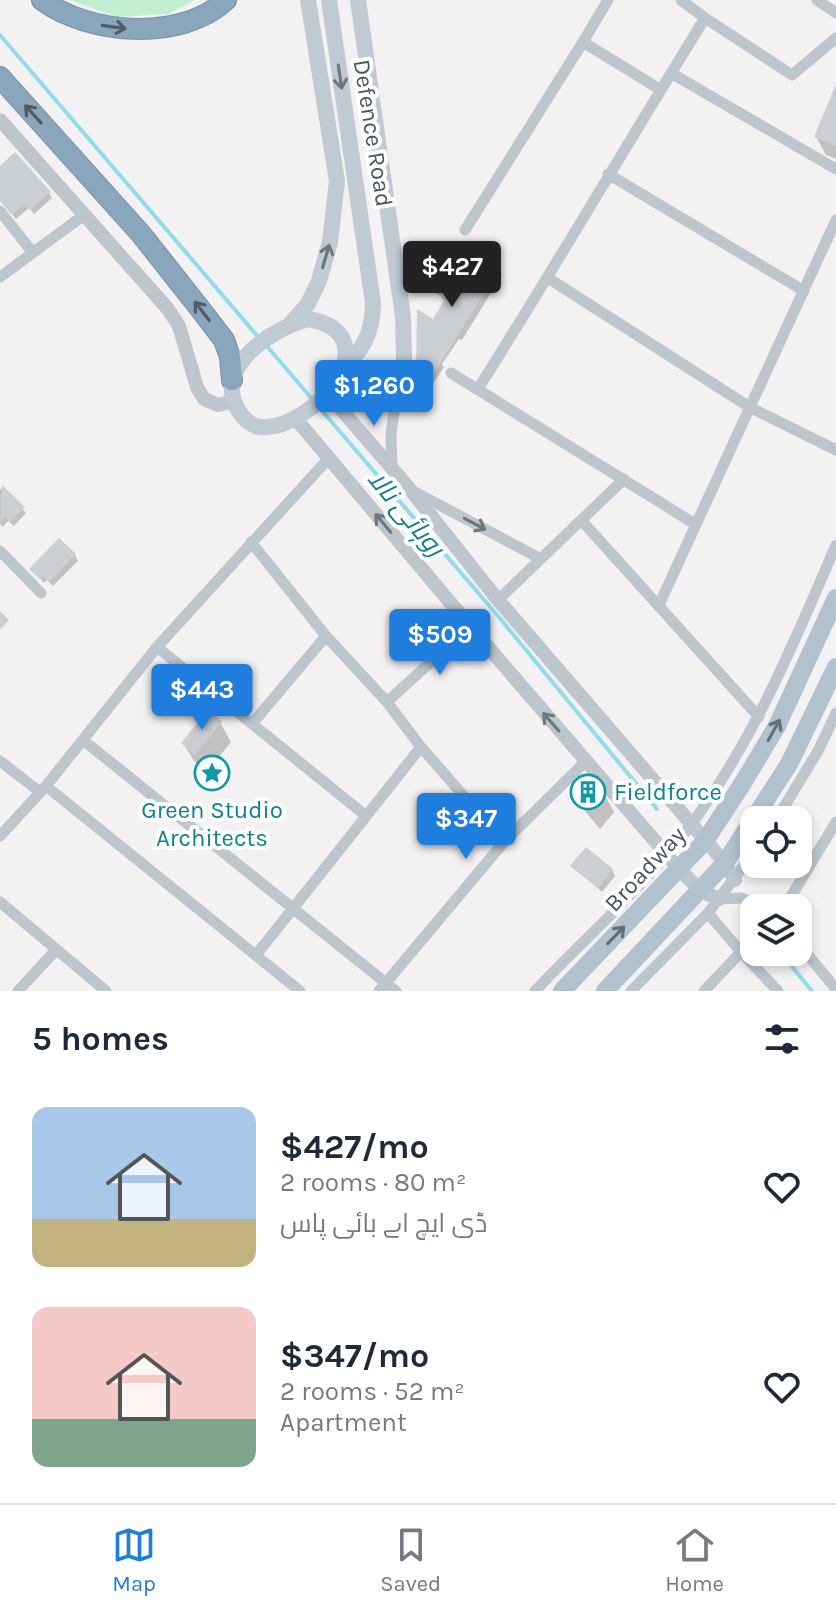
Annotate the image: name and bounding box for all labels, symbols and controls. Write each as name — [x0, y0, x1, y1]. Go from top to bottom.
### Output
one-way arrow — [101, 20, 127, 35]
street label: Defence Road — [348, 57, 398, 209]
one-way arrow — [333, 64, 348, 89]
one-way arrow — [24, 104, 42, 124]
pin: $427 — [405, 241, 499, 309]
one-way arrow — [320, 244, 334, 269]
text: $427 — [421, 251, 483, 282]
one-way arrow — [193, 301, 210, 322]
pin: $1,260 — [309, 360, 439, 428]
text: $1,260 — [333, 370, 415, 401]
water label: روہائی نالا — [360, 464, 452, 565]
one-way arrow — [374, 514, 392, 534]
one-way arrow — [463, 516, 486, 532]
pin: $509 — [393, 609, 487, 677]
text: $509 — [407, 619, 473, 650]
pin: $443 — [155, 664, 249, 732]
text: $443 — [169, 674, 235, 705]
one-way arrow — [542, 712, 560, 732]
one-way arrow — [767, 718, 782, 742]
place icon: Green Studio Architects — [193, 754, 231, 792]
building icon: Fieldforce — [569, 773, 607, 811]
place label: Fieldforce — [614, 778, 722, 806]
pin: $347 — [419, 793, 513, 861]
place label: Green Studio Architects — [141, 796, 283, 852]
text: $347 — [435, 803, 497, 834]
map controls — [740, 806, 812, 966]
button: locate — [740, 806, 812, 878]
street label: Broadway — [599, 821, 691, 917]
button: layers — [740, 894, 812, 966]
one-way arrow — [607, 925, 626, 945]
icon: filters — [760, 1017, 804, 1061]
text: 5 homes — [32, 1019, 169, 1059]
text: $427/mo — [280, 1127, 429, 1167]
icon: home — [96, 1139, 192, 1235]
icon: heart — [760, 1165, 804, 1209]
text: 2 rooms · 80 m² — [280, 1167, 466, 1198]
text: ڈی ایچ اے بائی پاس — [280, 1208, 487, 1239]
text: $347/mo — [280, 1336, 429, 1376]
icon: home — [96, 1339, 192, 1435]
icon: heart — [760, 1365, 804, 1409]
text: 2 rooms · 52 m² — [280, 1376, 465, 1407]
text: Apartment — [280, 1407, 407, 1438]
tab: Map — [112, 1523, 156, 1597]
tab: Saved — [380, 1523, 441, 1597]
tab: Home — [665, 1523, 724, 1597]

